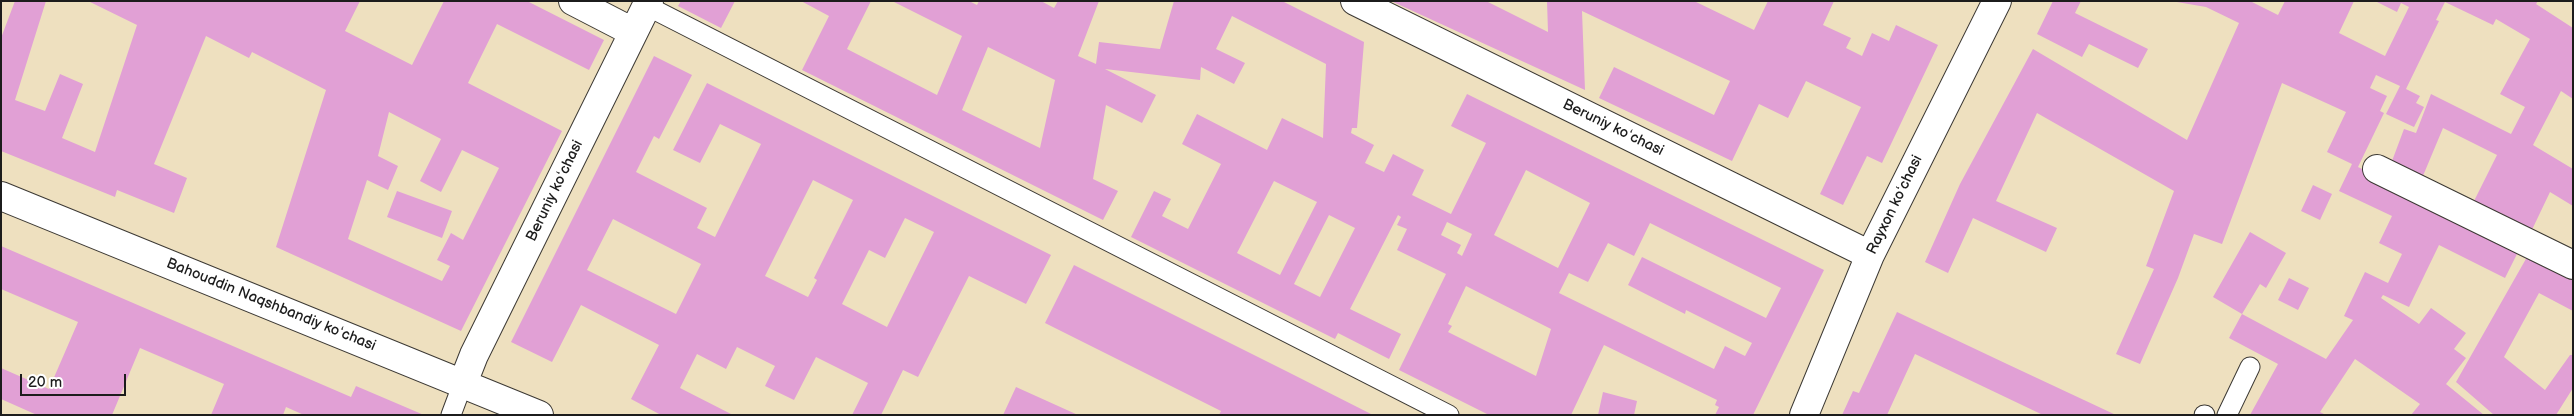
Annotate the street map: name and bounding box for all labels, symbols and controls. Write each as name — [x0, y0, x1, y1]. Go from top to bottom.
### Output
street label: Beruniy koʻchasi — [1559, 96, 1667, 160]
street label: Beruniy koʻchasi — [523, 137, 587, 245]
street label: Rayxon koʻchasi — [1863, 152, 1927, 258]
street label: Bahouddin Naqshbandiy koʻchasi — [164, 255, 378, 355]
scale bar — [22, 364, 129, 396]
text: 20 m — [28, 373, 62, 392]

